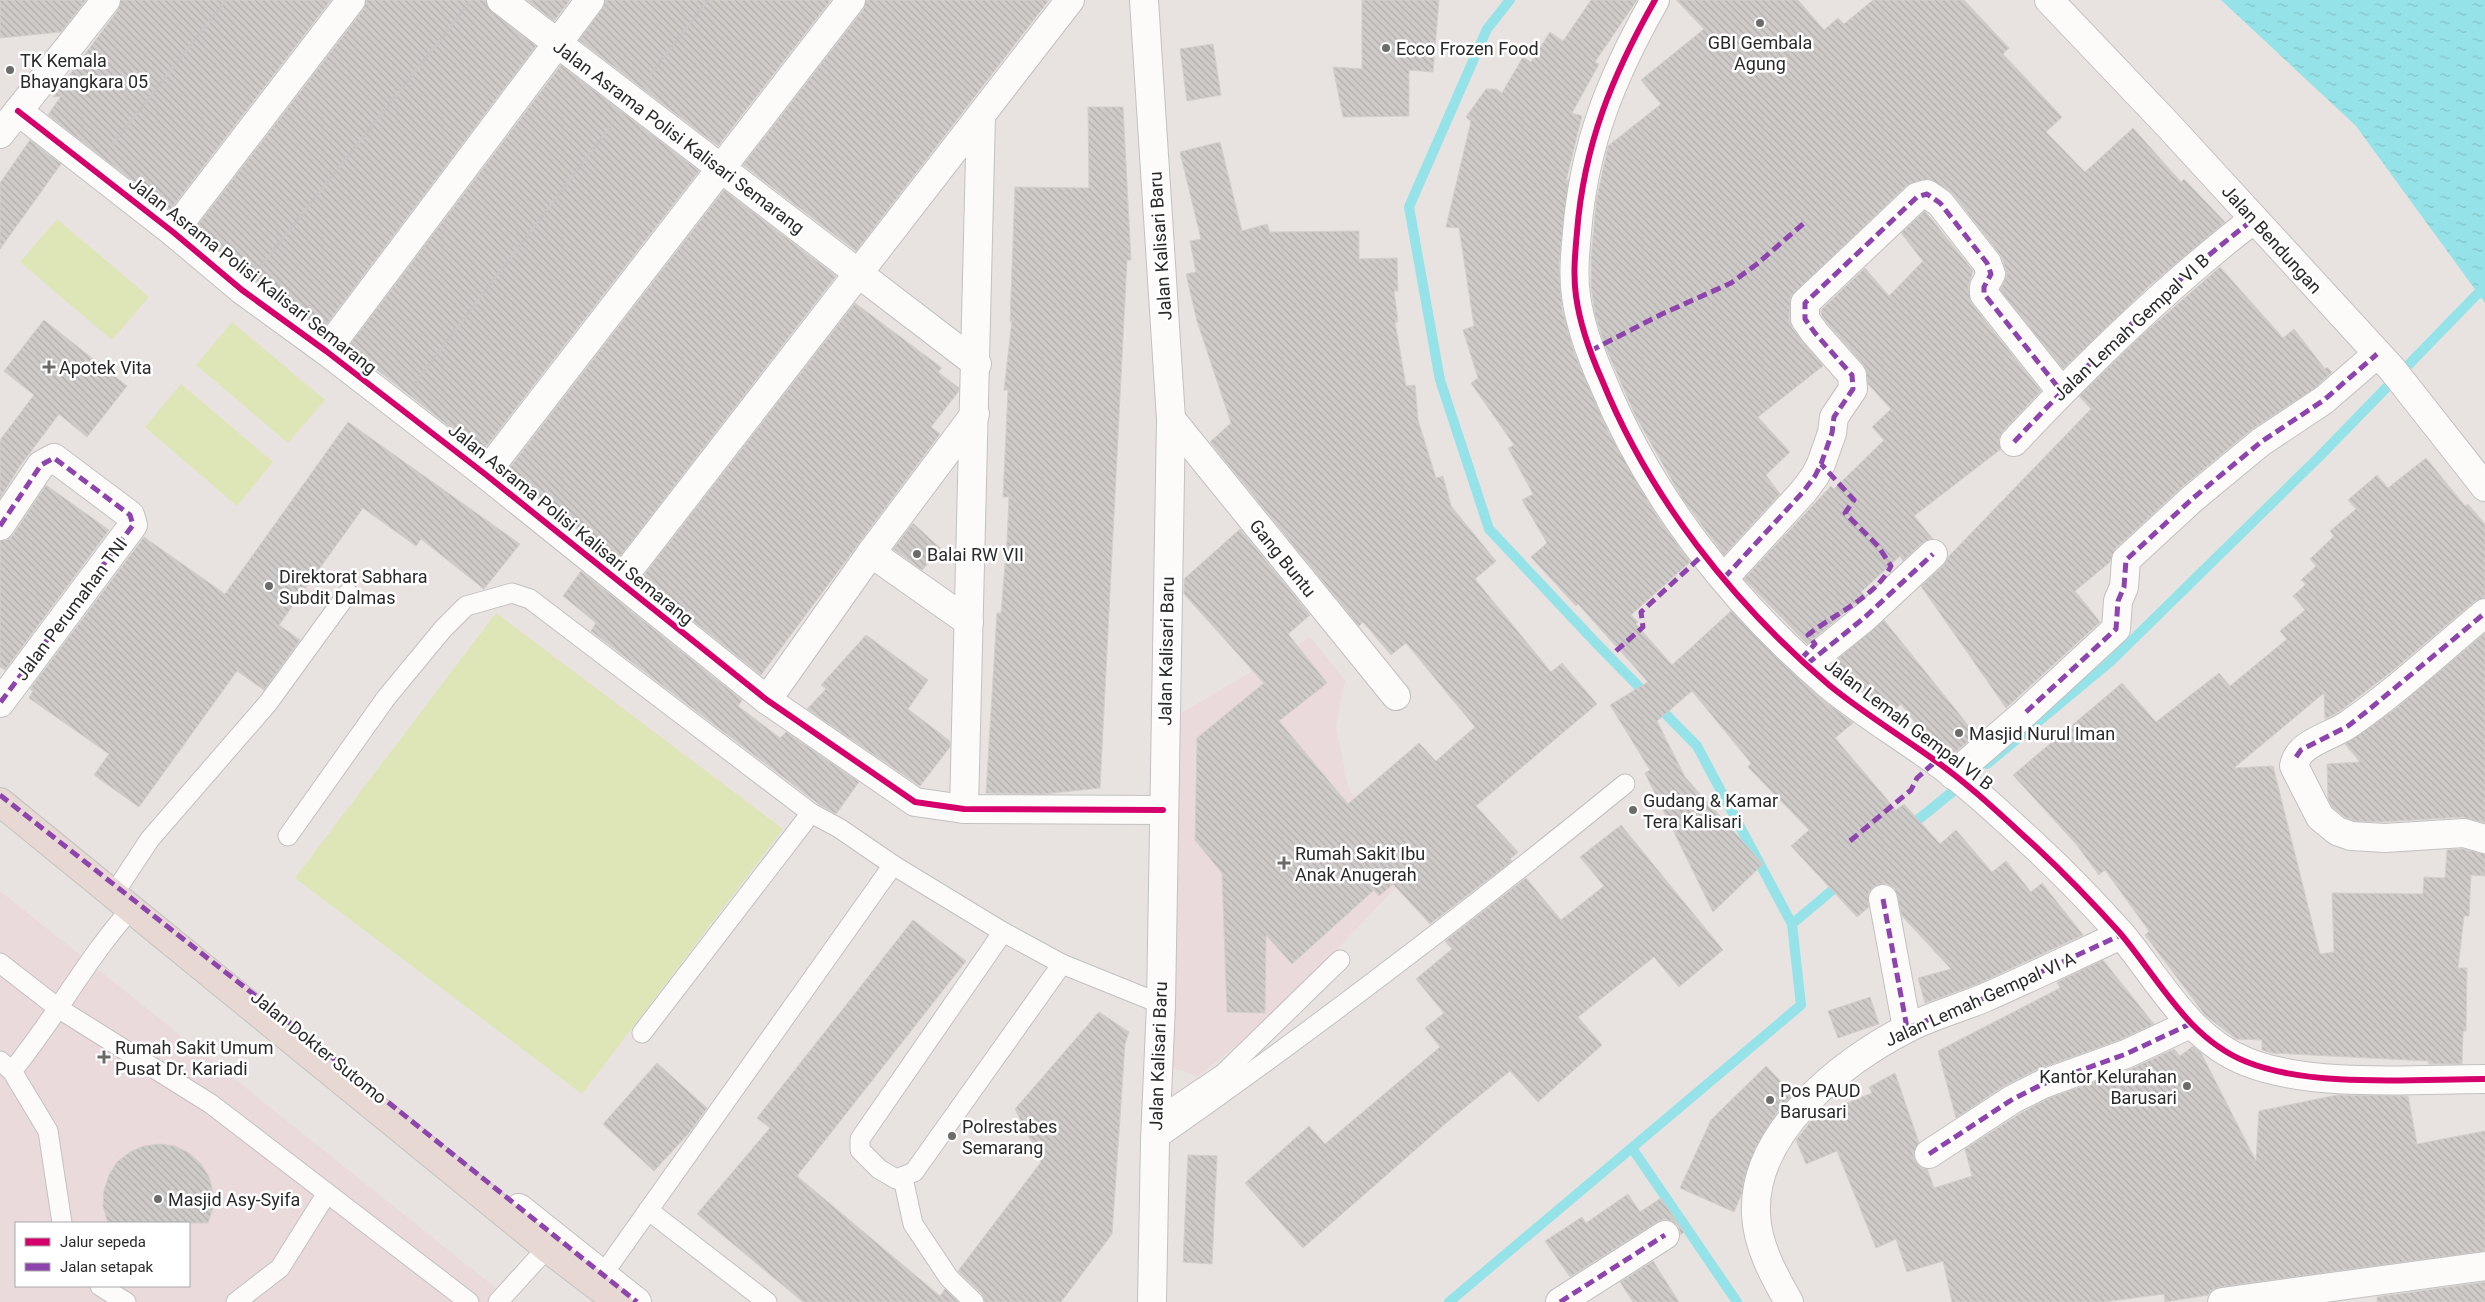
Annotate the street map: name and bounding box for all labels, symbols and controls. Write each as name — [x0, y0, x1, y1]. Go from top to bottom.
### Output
marker: GBI Gembala Agung — [1754, 17, 1766, 29]
place label: GBI Gembala Agung — [1708, 32, 1812, 74]
street label: Jalan Asrama Polisi Kalisari Semarang — [549, 36, 809, 238]
place label: Ecco Frozen Food — [1396, 38, 1539, 59]
marker: Ecco Frozen Food — [1380, 42, 1392, 54]
place label: TK Kemala Bhayangkara 05 — [20, 50, 148, 92]
marker: TK Kemala Bhayangkara 05 — [4, 64, 16, 76]
street label: Jalan Kalisari Baru — [1144, 171, 1176, 321]
street label: Jalan Asrama Polisi Kalisari Semarang — [125, 172, 381, 378]
street label: Jalan Bendungan — [2218, 180, 2326, 298]
street label: Jalan Lemah Gempal VI B — [2049, 249, 2213, 405]
place label: Apotek Vita — [59, 357, 152, 378]
marker: Apotek Vita — [43, 361, 55, 373]
street label: Jalan Asrama Polisi Kalisari Semarang — [444, 419, 698, 629]
street label: Gang Buntu — [1245, 515, 1321, 601]
street label: Jalan Perumahan TNI — [11, 534, 131, 684]
place label: Balai RW VII — [927, 544, 1024, 565]
marker: Balai RW VII — [911, 548, 923, 560]
place label: Direktorat Sabhara Subdit Dalmas — [279, 566, 428, 608]
street label: Jalan Kalisari Baru — [1154, 576, 1178, 726]
marker: Direktorat Sabhara Subdit Dalmas — [263, 580, 275, 592]
street label: Jalan Lemah Gempal VI B — [1820, 654, 1998, 794]
place label: Masjid Nurul Iman — [1969, 723, 2115, 744]
marker: Masjid Nurul Iman — [1953, 727, 1965, 739]
place label: Gudang & Kamar Tera Kalisari — [1643, 790, 1778, 832]
marker: Gudang & Kamar Tera Kalisari — [1627, 804, 1639, 816]
place label: Rumah Sakit Ibu Anak Anugerah — [1295, 843, 1425, 885]
marker: Rumah Sakit Ibu Anak Anugerah — [1277, 856, 1291, 870]
street label: Jalan Lemah Gempal VI A — [1881, 947, 2079, 1051]
street label: Jalan Kalisari Baru — [1145, 981, 1171, 1131]
street label: Jalan Dokter Sutomo — [247, 986, 391, 1108]
place label: Rumah Sakit Umum Pusat Dr. Kariadi — [115, 1037, 273, 1079]
marker: Rumah Sakit Umum Pusat Dr. Kariadi — [97, 1050, 111, 1064]
place label: Kantor Kelurahan Barusari — [2039, 1066, 2177, 1108]
place label: Pos PAUD Barusari — [1780, 1080, 1860, 1122]
marker: Kantor Kelurahan Barusari — [2181, 1080, 2193, 1092]
marker: Pos PAUD Barusari — [1764, 1094, 1776, 1106]
place label: Polrestabes Semarang — [962, 1116, 1057, 1158]
marker: Polrestabes Semarang — [946, 1130, 958, 1142]
place label: Masjid Asy-Syifa — [168, 1189, 300, 1210]
marker: Masjid Asy-Syifa — [152, 1193, 164, 1205]
legend — [15, 1222, 190, 1287]
text: Jalur sepeda — [60, 1233, 146, 1251]
text: Jalan setapak — [60, 1258, 154, 1276]

